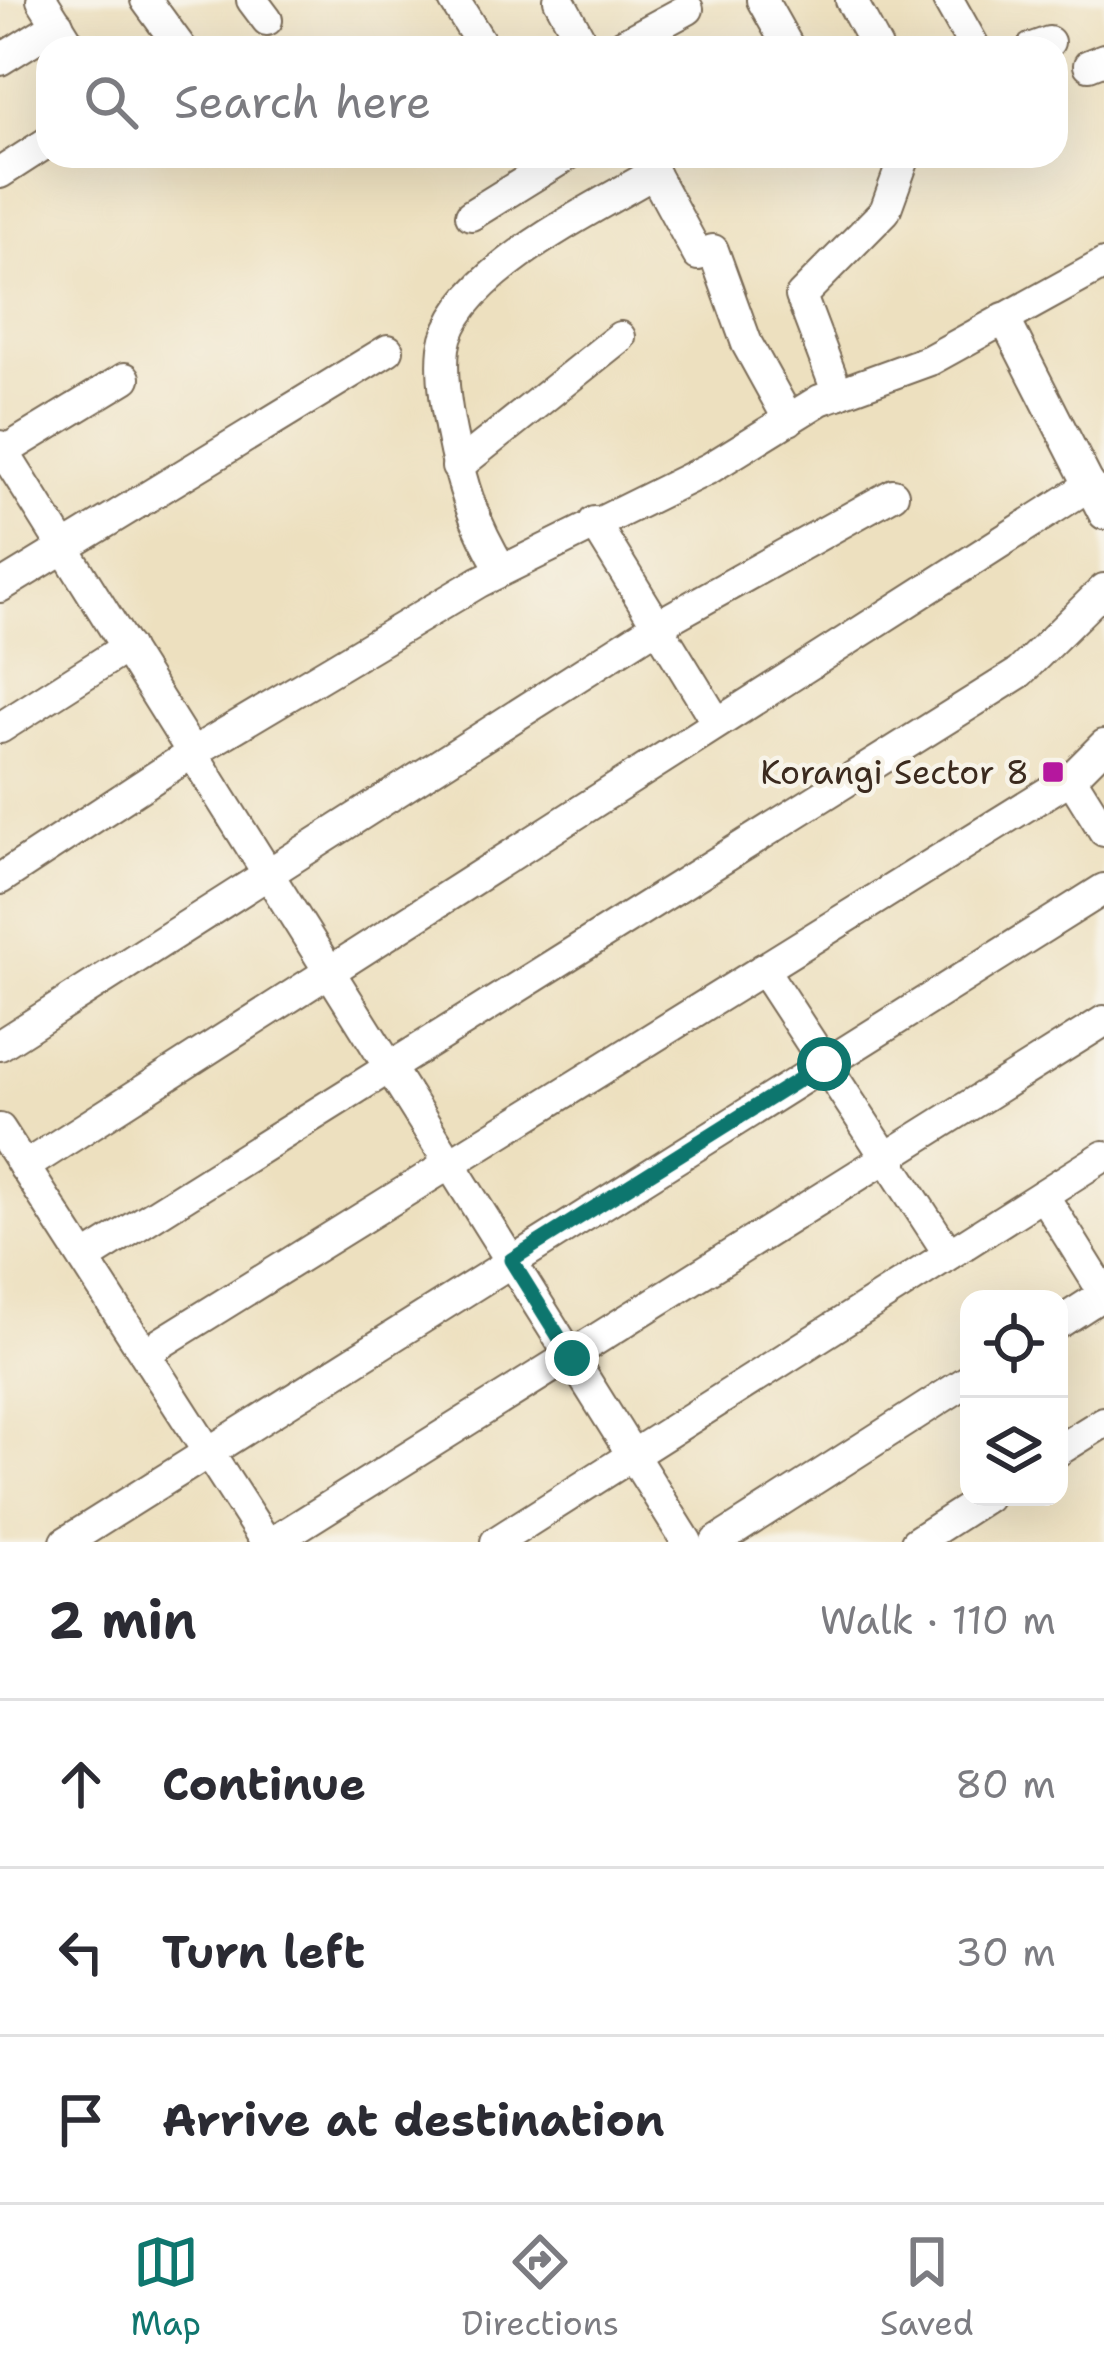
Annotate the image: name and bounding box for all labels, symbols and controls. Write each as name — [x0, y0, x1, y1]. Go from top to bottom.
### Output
search box — [36, 36, 1068, 168]
icon: search — [78, 69, 144, 135]
text: Search here — [174, 72, 431, 132]
place label: Korangi Sector 8 — [760, 750, 1029, 795]
marker: Korangi Sector 8 — [1040, 759, 1066, 785]
route start — [797, 1037, 851, 1091]
map controls — [960, 1290, 1068, 1506]
button: locate — [960, 1290, 1068, 1398]
route end — [545, 1331, 599, 1385]
button: layers — [960, 1398, 1068, 1506]
text: 2 min — [48, 1586, 197, 1654]
text: Walk · 110 m — [820, 1594, 1056, 1646]
icon: ahead — [48, 1751, 114, 1817]
text: Continue — [162, 1754, 366, 1814]
text: 80 m — [955, 1758, 1056, 1810]
icon: left — [48, 1919, 114, 1985]
text: Turn left — [162, 1922, 365, 1982]
text: 30 m — [955, 1926, 1056, 1978]
icon: arrive — [48, 2087, 114, 2153]
text: Arrive at destination — [162, 2090, 665, 2150]
tab: Map — [130, 2229, 201, 2346]
tab: Directions — [462, 2229, 619, 2346]
tab: Saved — [880, 2229, 974, 2346]

